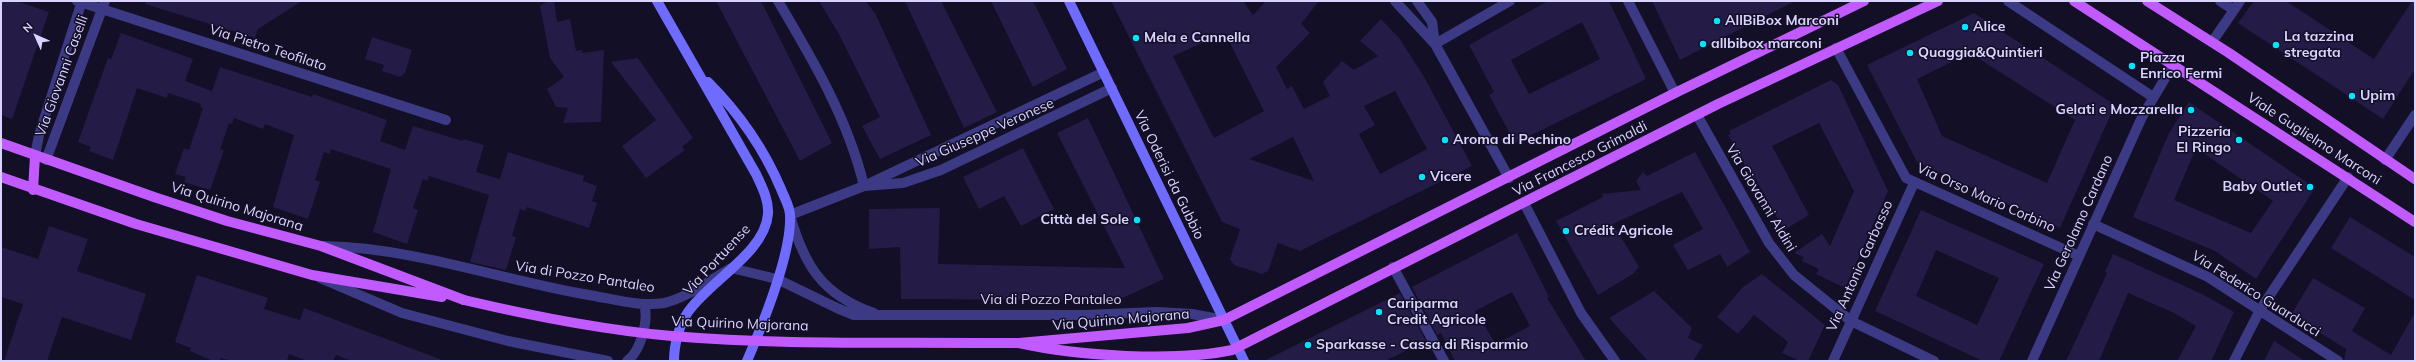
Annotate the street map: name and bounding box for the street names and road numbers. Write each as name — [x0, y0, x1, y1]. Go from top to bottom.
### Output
street label: Via Giovanni Caselli — [32, 13, 92, 139]
street label: Via Pietro Teofilato — [207, 21, 329, 75]
street label: Viale Guglielmo Marconi — [2244, 89, 2384, 189]
street label: Via Giuseppe Veronese — [913, 95, 1057, 171]
street label: Via Oderisi da Gubbio — [1130, 108, 1208, 242]
street label: Via Francesco Grimaldi — [1510, 118, 1650, 200]
street label: Via Giovanni Aldini — [1722, 141, 1800, 255]
street label: Via Gerolamo Cardano — [2041, 152, 2117, 294]
street label: Via Orso Mario Corbino — [1914, 160, 2058, 236]
street label: Via Quirino Majorana — [169, 179, 305, 235]
street label: Via Antonio Garbasso — [1823, 198, 1897, 334]
street label: Via Portuense — [680, 221, 754, 299]
street label: Via Federico Guarducci — [2189, 248, 2323, 340]
street label: Via di Pozzo Pantaleo — [514, 258, 656, 296]
street label: Via di Pozzo Pantaleo — [981, 292, 1121, 308]
street label: Via Quirino Majorana — [1052, 306, 1190, 334]
street label: Via Quirino Majorana — [671, 313, 809, 335]

